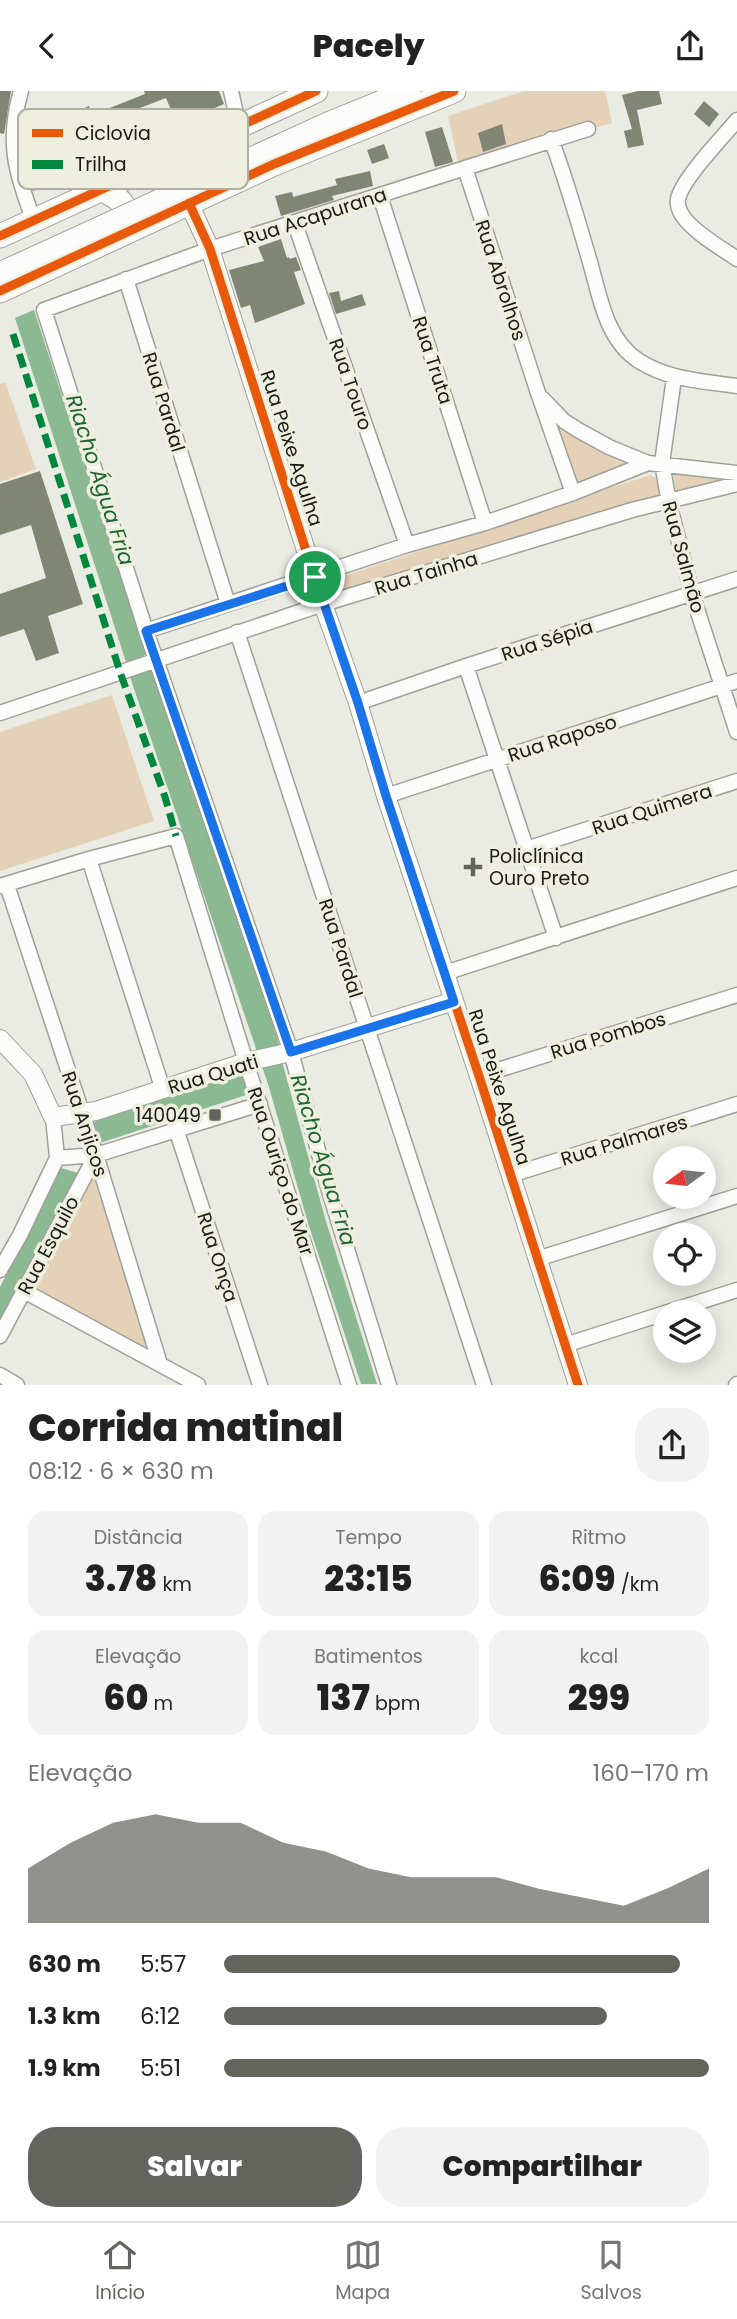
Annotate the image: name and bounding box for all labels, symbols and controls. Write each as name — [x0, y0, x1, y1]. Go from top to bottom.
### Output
text: Pacely — [312, 23, 425, 68]
icon: back — [28, 27, 66, 65]
icon: share — [671, 27, 709, 65]
legend — [18, 109, 248, 189]
text: Ciclovia — [75, 120, 151, 147]
text: Trilha — [75, 151, 127, 178]
street label: Rua Acapurana — [240, 181, 390, 252]
street label: Rua Abrolhos — [468, 216, 533, 344]
street label: Rua Truta — [406, 313, 459, 408]
street label: Rua Touro — [322, 335, 379, 434]
street label: Rua Pardal — [136, 349, 191, 455]
street label: Rua Peixe Agulha — [254, 367, 329, 530]
water label: Riacho Água Fria — [59, 391, 142, 569]
street label: Rua Salmão — [656, 498, 711, 616]
street label: Rua Tainha — [371, 545, 481, 602]
pin — [285, 547, 345, 607]
icon: arrive — [296, 558, 334, 596]
street label: Rua Sépia — [498, 613, 596, 668]
street label: Rua Raposo — [504, 708, 620, 769]
street label: Rua Quimera — [589, 777, 716, 842]
place label: Policlínica Ouro Preto — [489, 843, 589, 892]
marker: Policlínica Ouro Preto — [463, 857, 483, 877]
street label: Rua Pardal — [312, 895, 369, 1001]
street label: Rua Pombos — [547, 1005, 669, 1066]
street label: Rua Peixe Agulha — [462, 1006, 537, 1169]
street label: Rua Quati — [165, 1048, 262, 1101]
street label: Rua Anjicos — [55, 1068, 114, 1180]
water label: Riacho Água Fria — [284, 1070, 363, 1249]
street label: Rua Ouriço do Mar — [241, 1083, 320, 1259]
place label: 140049 — [135, 1102, 201, 1129]
marker: 140049 — [207, 1107, 223, 1123]
street label: Rua Palmares — [557, 1108, 691, 1173]
north arrow — [653, 1146, 716, 1209]
map controls — [653, 1146, 716, 1363]
street label: Rua Esquilo — [11, 1191, 86, 1299]
street label: Rua Onça — [190, 1209, 245, 1306]
button: locate — [653, 1223, 716, 1286]
button: layers — [653, 1300, 716, 1363]
text: Corrida matinal — [28, 1401, 343, 1454]
button: share — [635, 1408, 709, 1482]
text: 08:12 · 6 × 630 m — [28, 1455, 214, 1487]
text: Distância — [94, 1524, 183, 1551]
text: Tempo — [335, 1524, 402, 1551]
text: Ritmo — [571, 1524, 626, 1551]
text: 3.78 — [84, 1554, 157, 1603]
text: 23:15 — [324, 1554, 413, 1603]
text: 6:09 — [539, 1554, 616, 1603]
text: km — [157, 1571, 192, 1598]
text: /km — [616, 1571, 659, 1598]
text: Elevação — [95, 1643, 181, 1670]
text: Batimentos — [314, 1643, 423, 1670]
text: kcal — [579, 1643, 618, 1670]
text: 60 — [103, 1673, 148, 1722]
text: 137 — [317, 1673, 370, 1722]
text: 299 — [568, 1673, 630, 1722]
text: m — [148, 1690, 173, 1717]
text: bpm — [370, 1690, 420, 1717]
text: Elevação — [28, 1757, 132, 1789]
text: 160–170 m — [593, 1757, 709, 1789]
text: 630 m — [28, 1948, 101, 1980]
text: 5:57 — [140, 1948, 186, 1980]
text: 1.3 km — [28, 2000, 101, 2032]
text: 6:12 — [140, 2000, 180, 2032]
text: 1.9 km — [28, 2052, 101, 2084]
text: 5:51 — [140, 2052, 181, 2084]
button: Salvar — [28, 2127, 362, 2207]
button: Compartilhar — [376, 2127, 709, 2207]
tab: Início — [95, 2236, 145, 2307]
tab: Mapa — [335, 2236, 390, 2307]
tab: Salvos — [580, 2236, 642, 2307]

